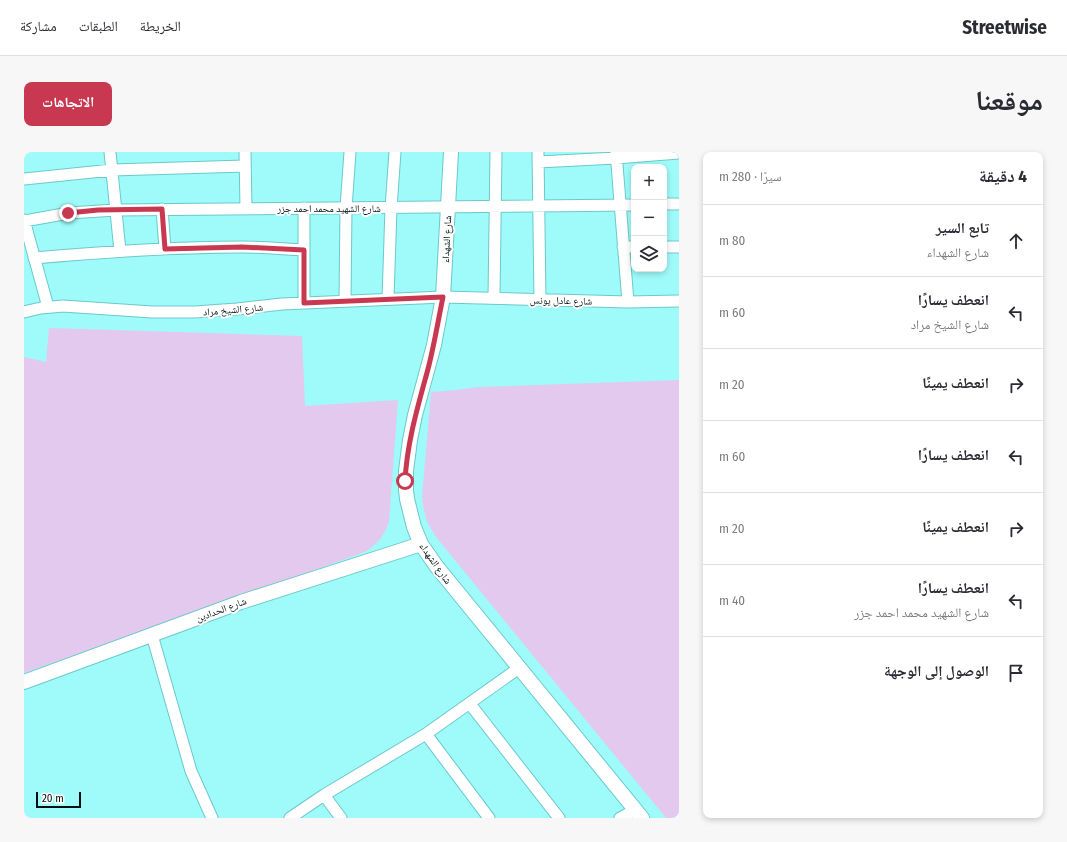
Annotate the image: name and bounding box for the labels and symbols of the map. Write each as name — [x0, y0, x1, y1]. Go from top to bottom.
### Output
street label: شارع الشهيد محمد احمد جزر — [276, 203, 381, 215]
route end — [59, 204, 77, 222]
street label: شارع الشهداء — [440, 214, 454, 263]
street label: شارع عادل يونس — [530, 294, 593, 308]
street label: شارع الشيخ مراد — [203, 301, 264, 319]
route start — [396, 472, 414, 490]
street label: شارع الشهداء — [417, 541, 454, 587]
street label: شارع الحدادين — [194, 595, 249, 625]
scale bar — [36, 790, 81, 809]

